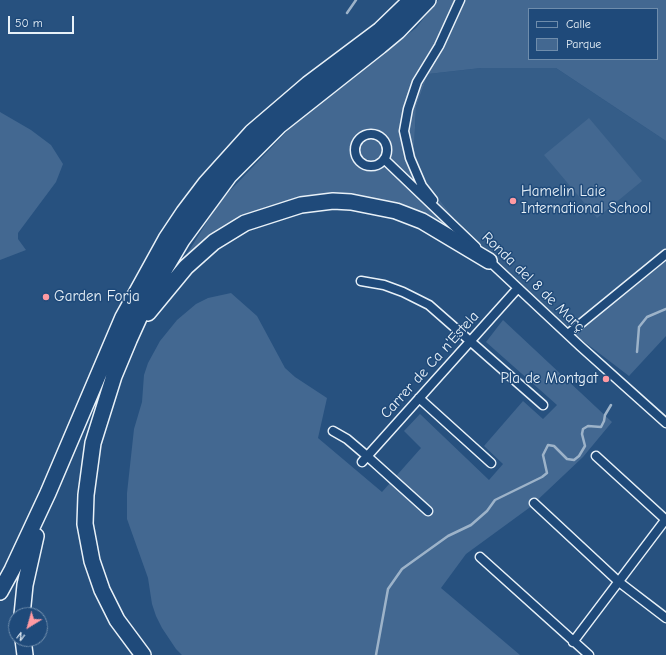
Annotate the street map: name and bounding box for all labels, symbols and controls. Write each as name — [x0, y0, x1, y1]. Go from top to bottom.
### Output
scale bar — [10, 8, 76, 34]
legend — [528, 8, 658, 60]
text: 50 m — [15, 16, 43, 30]
text: Calle — [566, 17, 591, 31]
text: Parque — [566, 37, 601, 51]
place label: Hamelin Laie International School — [521, 183, 651, 218]
marker: Hamelin Laie International School — [508, 196, 518, 206]
street label: Ronda del 8 de Març — [478, 228, 588, 336]
place label: Garden Forja — [54, 288, 140, 306]
marker: Garden Forja — [41, 292, 51, 302]
street label: Carrer de Ca n'Estela — [377, 308, 483, 422]
place label: Pla de Montgat — [500, 370, 598, 388]
marker: Pla de Montgat — [601, 374, 611, 384]
north arrow — [8, 607, 48, 647]
text: N — [14, 629, 28, 644]

